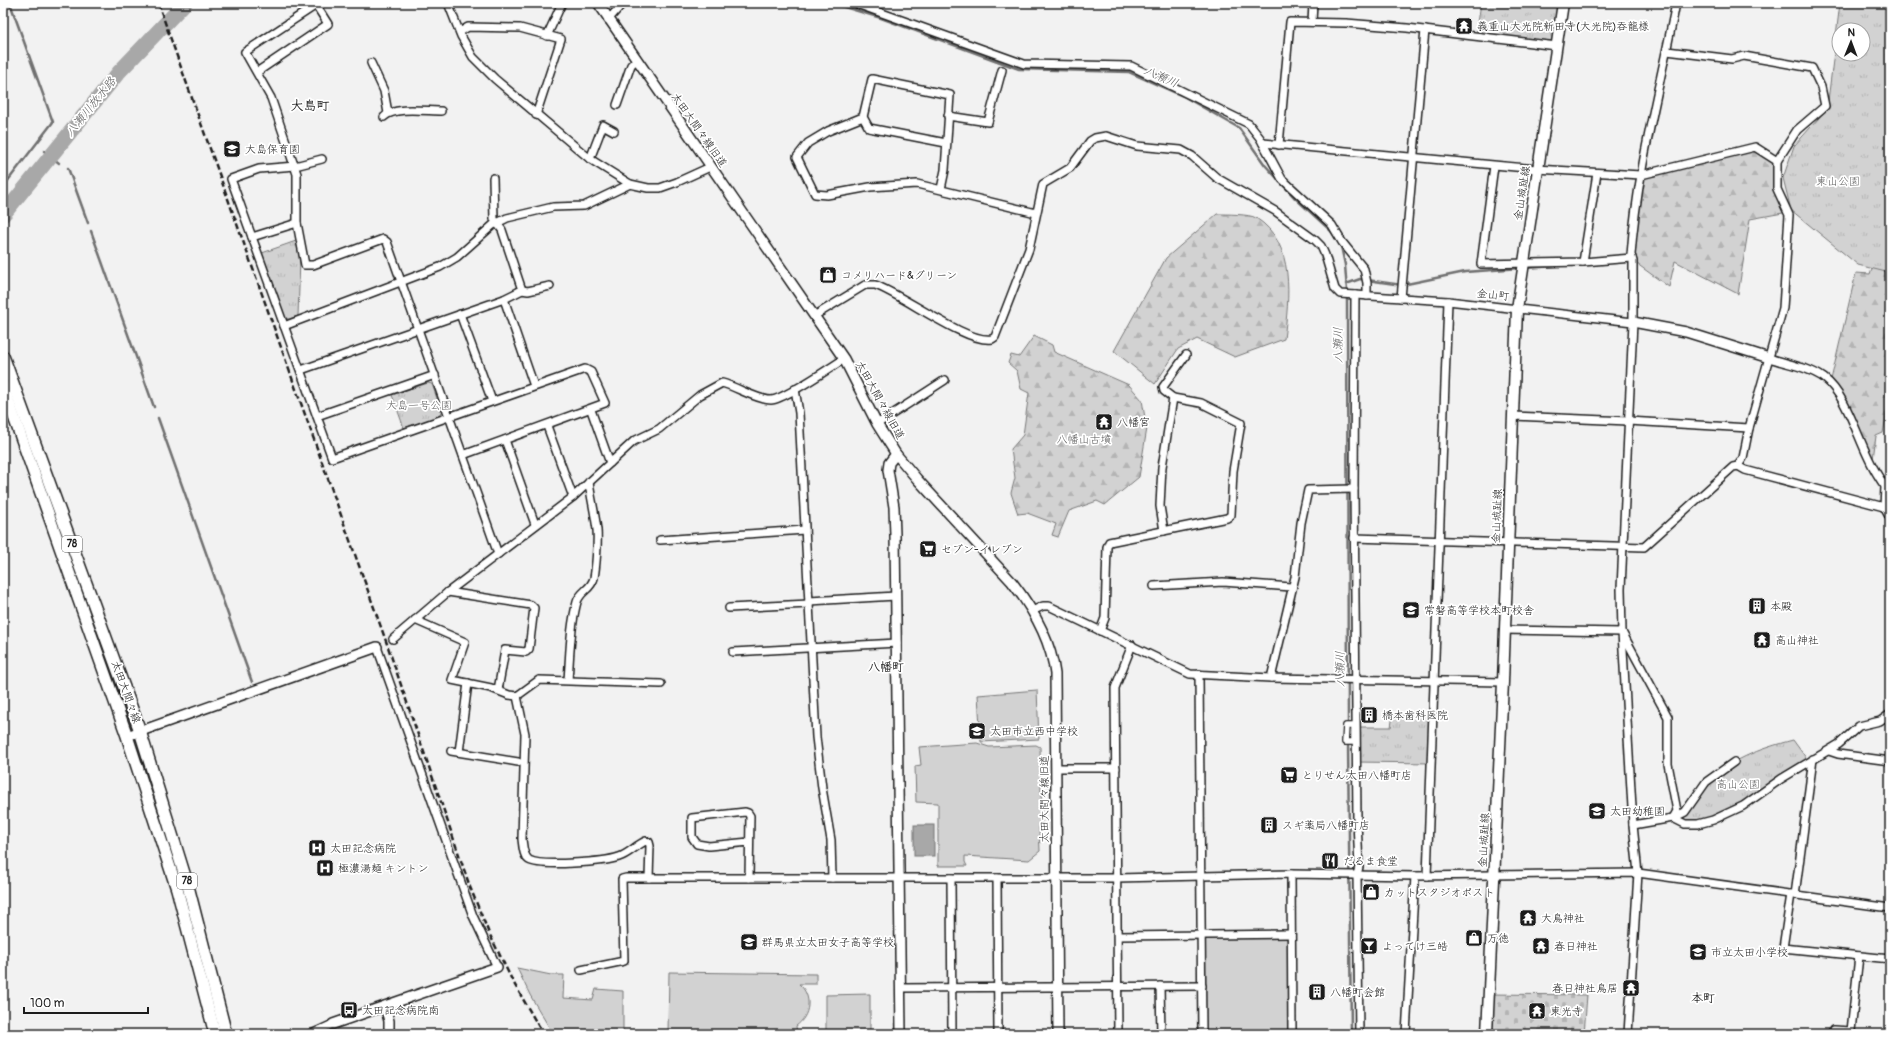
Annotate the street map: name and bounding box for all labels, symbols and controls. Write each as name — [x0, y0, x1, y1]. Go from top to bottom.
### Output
temple icon: 義重山大光院新田寺(大光院)吞龍様 — [1454, 16, 1474, 36]
place label: 義重山大光院新田寺(大光院)吞龍様 — [1477, 20, 1649, 33]
north arrow — [1831, 22, 1871, 62]
text: N — [1847, 26, 1856, 39]
water label: 八瀬川 — [1141, 63, 1181, 91]
water label: 八瀬川放水路 — [63, 74, 120, 140]
street label: 太田大間々線旧道 — [668, 90, 730, 170]
district label: 大島町 — [290, 98, 330, 114]
school or university icon: 大島保育園 — [222, 139, 242, 159]
place label: 大島保育園 — [245, 143, 300, 156]
street label: 金山城趾線 — [1511, 165, 1533, 221]
park label: 東山公園 — [1816, 175, 1860, 188]
shop icon: コメリハード&グリーン — [818, 265, 838, 285]
place label: コメリハード&グリーン — [841, 269, 957, 282]
street label: 金山町 — [1476, 287, 1510, 303]
water label: 八瀬川 — [1331, 327, 1346, 363]
street label: 太田大間々線旧道 — [853, 358, 907, 442]
park label: 大島一号公園 — [386, 399, 452, 412]
temple icon: 八幡宮 — [1094, 412, 1114, 432]
place label: 八幡宮 — [1117, 416, 1150, 429]
park label: 八幡山古墳 — [1057, 433, 1112, 446]
street label: 金山城趾線 — [1490, 488, 1504, 544]
road number: 78 — [62, 536, 82, 552]
supermarket icon: セブン-イレブン — [918, 539, 938, 559]
place label: セブン-イレブン — [941, 543, 1023, 556]
building icon: 本殿 — [1747, 596, 1767, 616]
school or university icon: 常磐高等学校本町校舎 — [1401, 600, 1421, 620]
place label: 本殿 — [1770, 600, 1792, 613]
place label: 常磐高等学校本町校舎 — [1424, 604, 1534, 617]
temple icon: 高山神社 — [1752, 630, 1772, 650]
place label: 高山神社 — [1775, 634, 1819, 647]
water label: 八瀬川 — [1333, 651, 1348, 687]
street label: 太田大間々線 — [109, 659, 143, 725]
district label: 八幡町 — [868, 660, 904, 675]
building icon: 橋本歯科医院 — [1359, 705, 1379, 725]
place label: 橋本歯科医院 — [1382, 709, 1448, 722]
school or university icon: 太田市立西中学校 — [967, 721, 987, 741]
place label: 太田市立西中学校 — [990, 725, 1078, 738]
street label: 太田大間々線旧道 — [1038, 755, 1051, 843]
supermarket icon: とりせん太田八幡町店 — [1279, 765, 1299, 785]
place label: とりせん太田八幡町店 — [1302, 769, 1412, 782]
park label: 高山公園 — [1716, 778, 1760, 791]
school or university icon: 太田幼稚園 — [1587, 801, 1607, 821]
place label: 太田幼稚園 — [1610, 805, 1665, 818]
street label: 金山城趾線 — [1476, 812, 1492, 868]
building icon: スギ薬局八幡町店 — [1259, 815, 1279, 835]
place label: スギ薬局八幡町店 — [1282, 819, 1370, 832]
hospital icon: 太田記念病院 — [307, 838, 327, 858]
place label: 太田記念病院 — [330, 842, 396, 855]
restaurant icon: だるま食堂 — [1320, 851, 1340, 871]
place label: だるま食堂 — [1343, 855, 1398, 868]
hospital icon: 極濃湯麺 キントン — [315, 858, 335, 878]
place label: 極濃湯麺 キントン — [338, 862, 428, 875]
road number: 78 — [177, 873, 197, 889]
shop icon: カットスタジオポスト — [1361, 882, 1381, 902]
place label: カットスタジオポスト — [1384, 886, 1495, 899]
temple icon: 大鳥神社 — [1518, 908, 1538, 928]
place label: 大鳥神社 — [1541, 912, 1585, 925]
shop icon: 万徳 — [1464, 928, 1484, 948]
school or university icon: 群馬県立太田女子高等学校 — [739, 932, 759, 952]
place label: 万徳 — [1487, 932, 1509, 945]
place label: 群馬県立太田女子高等学校 — [762, 936, 894, 949]
bar icon: よってけ三皓 — [1359, 936, 1379, 956]
temple icon: 春日神社 — [1531, 936, 1551, 956]
place label: よってけ三皓 — [1382, 940, 1448, 953]
place label: 春日神社 — [1554, 940, 1598, 953]
school or university icon: 市立太田小学校 — [1688, 942, 1708, 962]
place label: 市立太田小学校 — [1711, 946, 1788, 959]
temple icon: 春日神社鳥居 — [1621, 978, 1641, 998]
building icon: 八幡町会館 — [1307, 982, 1327, 1002]
place label: 春日神社鳥居 — [1552, 982, 1618, 995]
place label: 八幡町会館 — [1330, 986, 1385, 999]
scale bar — [24, 989, 148, 1015]
district label: 本町 — [1691, 991, 1715, 1006]
text: 100 m — [30, 996, 65, 1011]
bus stop icon: 太田記念病院南 — [339, 1000, 359, 1020]
temple icon: 東光寺 — [1527, 1001, 1547, 1021]
place label: 太田記念病院南 — [362, 1004, 439, 1017]
place label: 東光寺 — [1550, 1005, 1583, 1018]

